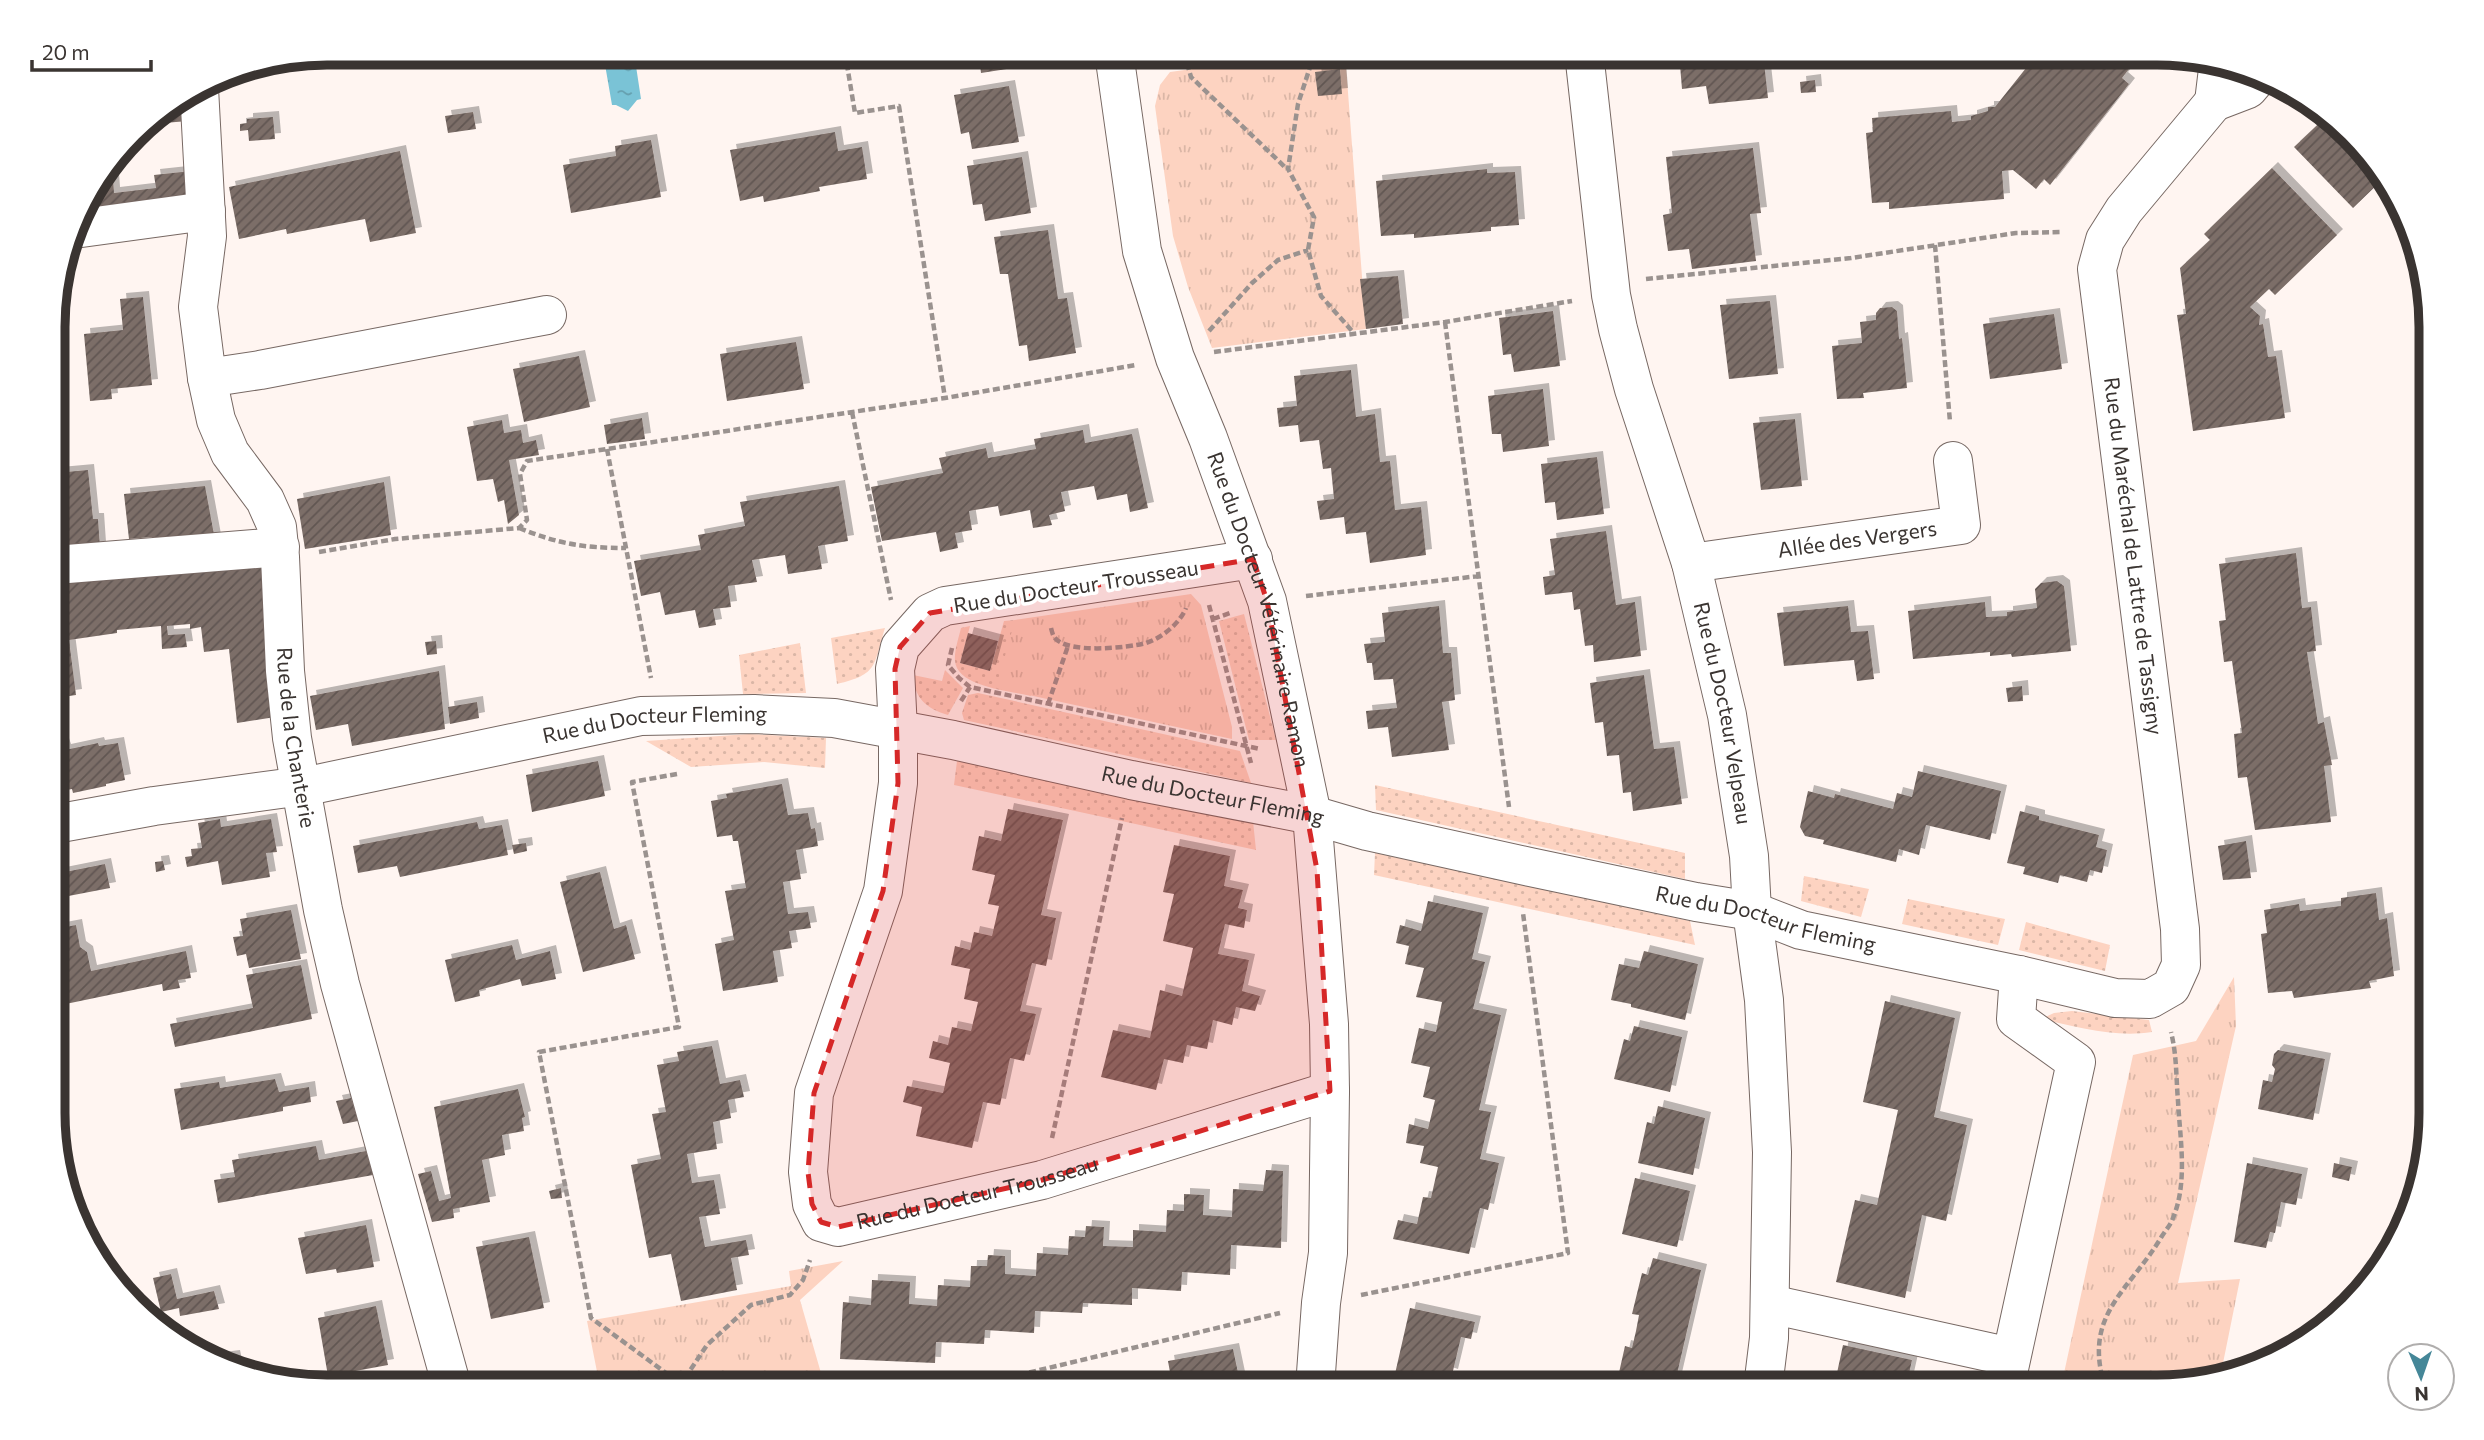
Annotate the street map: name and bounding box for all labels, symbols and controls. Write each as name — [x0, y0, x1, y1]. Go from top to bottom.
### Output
scale bar — [32, 28, 150, 72]
text: 20 m — [42, 39, 90, 64]
street label: Rue du Maréchal de Lattre de Tassigny — [2100, 375, 2169, 736]
street label: Rue du Docteur Vétérinaire Ramon — [1203, 448, 1316, 770]
street label: Allée des Vergers — [1776, 515, 1938, 562]
street label: Rue du Docteur Trousseau — [952, 554, 1200, 617]
street label: Rue du Docteur Velpeau — [1690, 599, 1758, 826]
street label: Rue de la Chanterie — [273, 647, 322, 830]
street label: Rue du Docteur Fleming — [540, 700, 768, 747]
street label: Rue du Docteur Fleming — [1099, 760, 1328, 829]
street label: Rue du Docteur Fleming — [1653, 880, 1878, 956]
street label: Rue du Docteur Trousseau — [854, 1150, 1100, 1233]
north arrow — [2386, 1342, 2456, 1412]
text: N — [2414, 1383, 2429, 1406]

